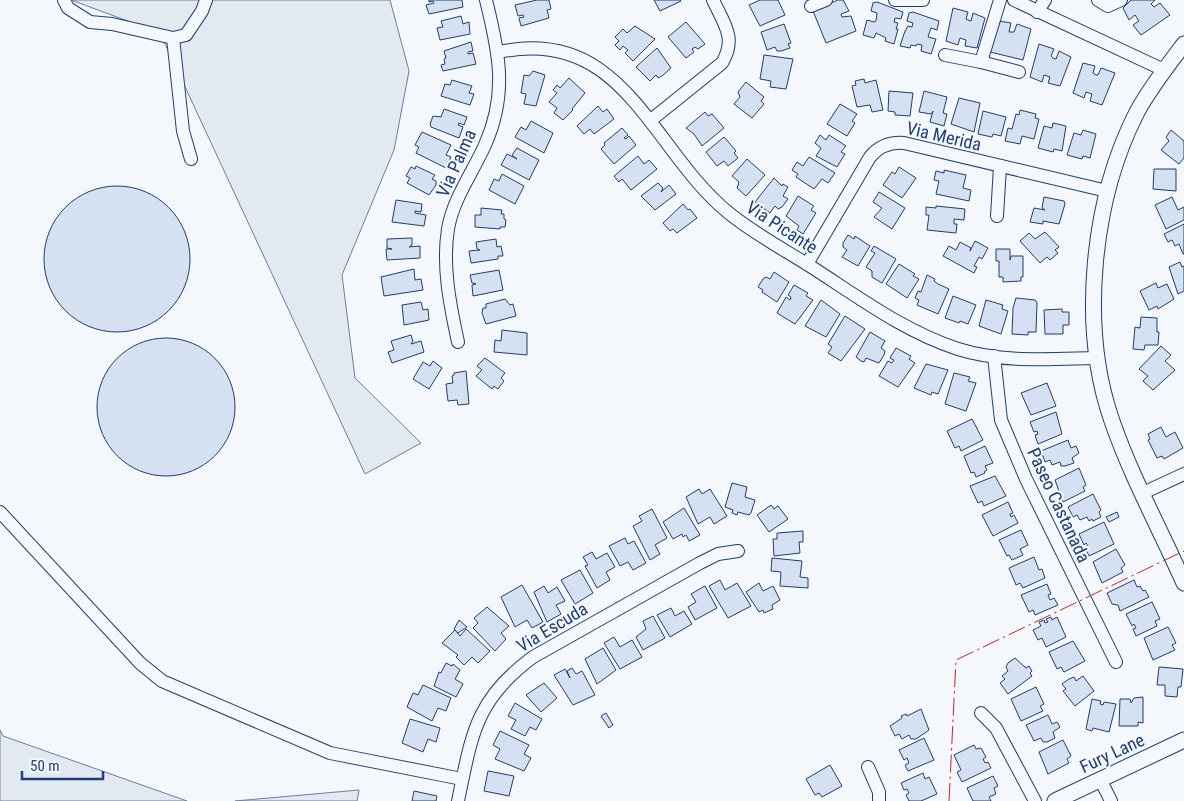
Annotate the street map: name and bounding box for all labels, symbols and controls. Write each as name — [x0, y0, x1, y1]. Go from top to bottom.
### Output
street label: Via Merida — [905, 117, 983, 155]
street label: Via Palma — [432, 126, 480, 200]
street label: Via Picante — [743, 196, 821, 258]
street label: Paseo Castanada — [1023, 444, 1095, 566]
street label: Via Escuda — [513, 598, 591, 656]
street label: Fury Lane — [1076, 729, 1148, 777]
scale bar — [22, 748, 104, 780]
text: 50 m — [30, 757, 60, 775]

